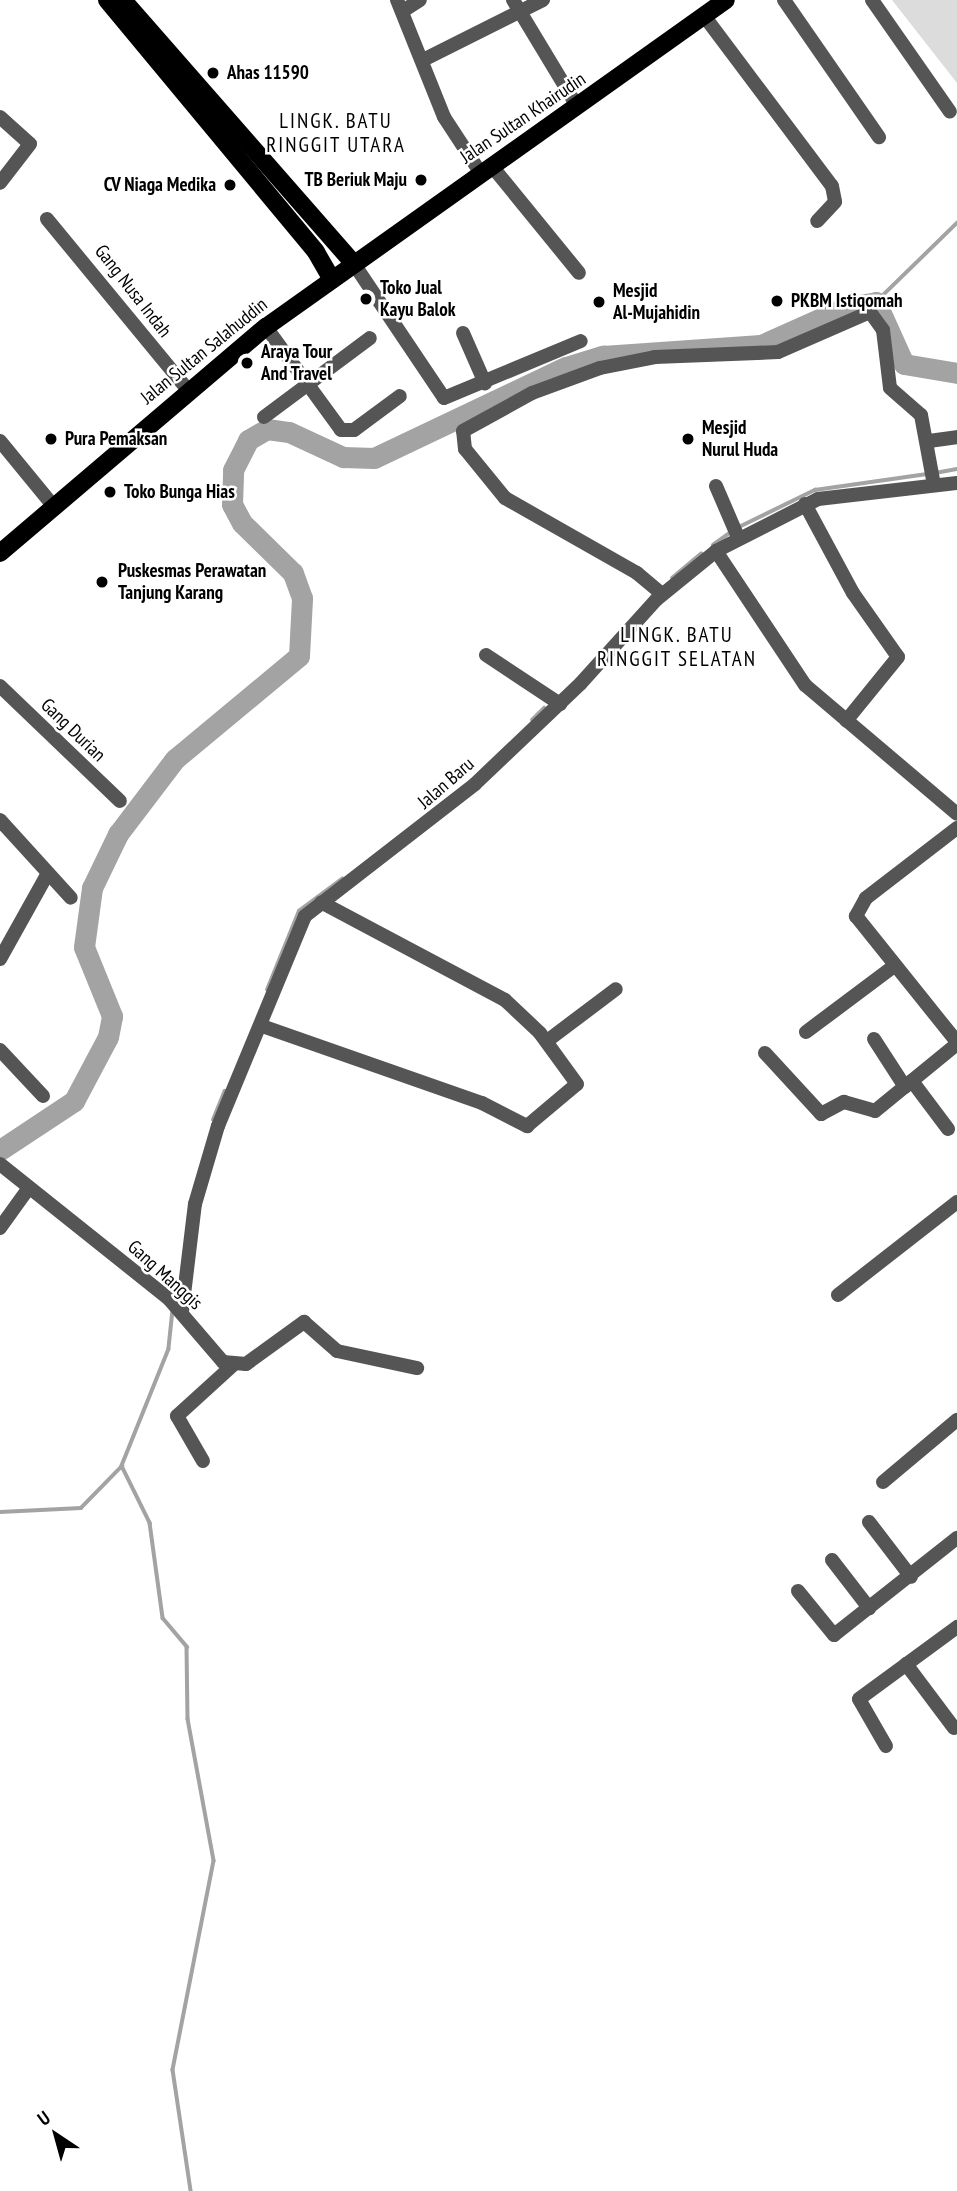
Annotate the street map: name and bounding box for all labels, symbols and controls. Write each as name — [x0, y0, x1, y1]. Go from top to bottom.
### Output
place label: Ahas 11590 — [227, 62, 309, 84]
marker: Ahas 11590 — [205, 65, 221, 81]
street label: Jalan Sultan Khairudin — [456, 68, 590, 168]
district label: LINGK. BATU RINGGIT UTARA — [267, 108, 405, 158]
place label: TB Beriuk Maju — [304, 169, 407, 191]
marker: TB Beriuk Maju — [413, 172, 429, 188]
place label: CV Niaga Medika — [103, 174, 216, 196]
marker: CV Niaga Medika — [222, 177, 238, 193]
street label: Gang Nusa Indah — [90, 240, 176, 342]
place label: Toko Jual Kayu Balok — [380, 277, 455, 321]
place label: Mesjid Al-Mujahidin — [613, 280, 700, 324]
place label: PKBM Istiqomah — [791, 290, 903, 312]
marker: Toko Jual Kayu Balok — [358, 291, 374, 307]
street label: Jalan Sultan Salahuddin — [136, 293, 272, 409]
marker: PKBM Istiqomah — [769, 293, 785, 309]
marker: Mesjid Al-Mujahidin — [591, 294, 607, 310]
place label: Araya Tour And Travel — [261, 341, 333, 385]
marker: Araya Tour And Travel — [239, 355, 255, 371]
place label: Mesjid Nurul Huda — [702, 417, 778, 461]
place label: Pura Pemaksan — [65, 428, 167, 450]
marker: Pura Pemaksan — [43, 431, 59, 447]
marker: Mesjid Nurul Huda — [680, 431, 696, 447]
place label: Toko Bunga Hias — [124, 481, 235, 503]
marker: Toko Bunga Hias — [102, 484, 118, 500]
place label: Puskesmas Perawatan Tanjung Karang — [118, 560, 266, 604]
marker: Puskesmas Perawatan Tanjung Karang — [92, 572, 112, 592]
district label: LINGK. BATU RINGGIT SELATAN — [599, 622, 755, 672]
street label: Gang Durian — [36, 694, 110, 766]
street label: Jalan Baru — [413, 753, 479, 813]
street label: Gang Manggis — [123, 1236, 207, 1314]
north arrow — [21, 2100, 91, 2170]
text: U — [33, 2105, 55, 2131]

